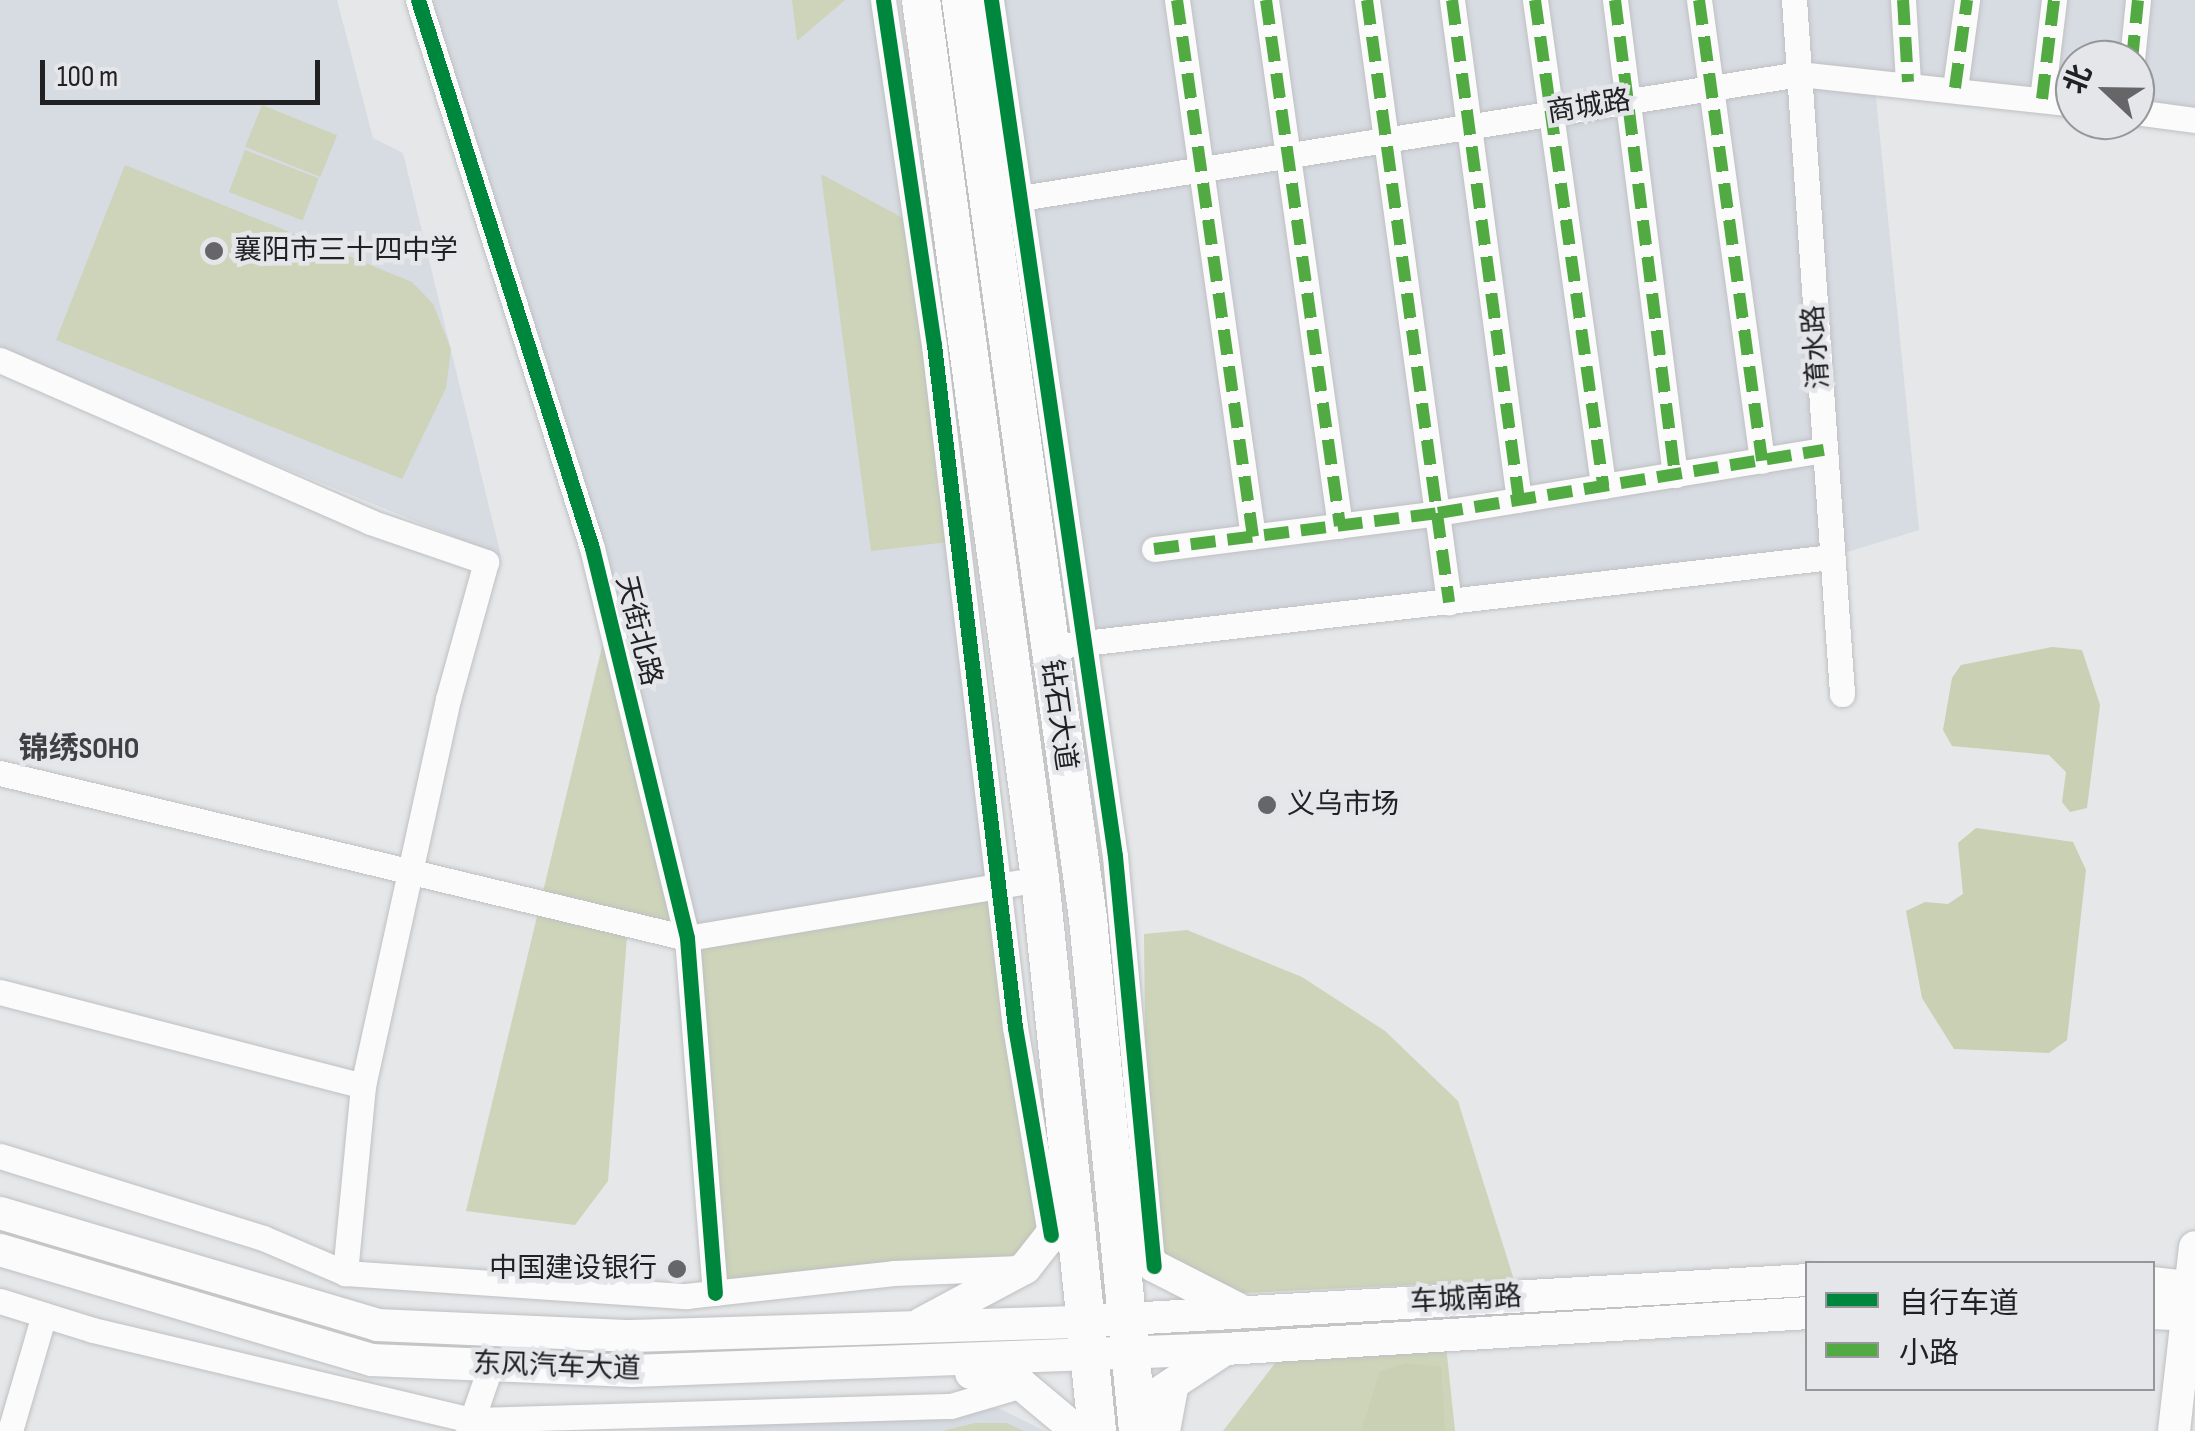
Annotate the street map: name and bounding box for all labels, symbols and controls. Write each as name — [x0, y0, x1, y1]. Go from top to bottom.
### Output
scale bar — [45, 40, 325, 102]
north arrow — [2055, 40, 2155, 140]
text: 100 m — [57, 59, 118, 95]
text: 北 — [2058, 60, 2099, 98]
street label: 商城路 — [1545, 84, 1633, 130]
place label: 襄阳市三十四中学 — [234, 234, 458, 268]
marker: 襄阳市三十四中学 — [203, 240, 225, 262]
street label: 淯水路 — [1797, 304, 1837, 390]
street label: 天街北路 — [608, 573, 668, 689]
street label: 钻石大道 — [1034, 657, 1082, 773]
district label: 锦绣SOHO — [19, 731, 139, 767]
place label: 义乌市场 — [1287, 788, 1399, 822]
marker: 义乌市场 — [1256, 794, 1278, 816]
place label: 中国建设银行 — [489, 1252, 657, 1286]
marker: 中国建设银行 — [666, 1258, 688, 1280]
legend — [1805, 1261, 2155, 1391]
street label: 车城南路 — [1409, 1280, 1523, 1320]
text: 自行车道 — [1899, 1286, 2019, 1322]
text: 小路 — [1899, 1336, 1959, 1372]
street label: 东风汽车大道 — [472, 1347, 642, 1387]

